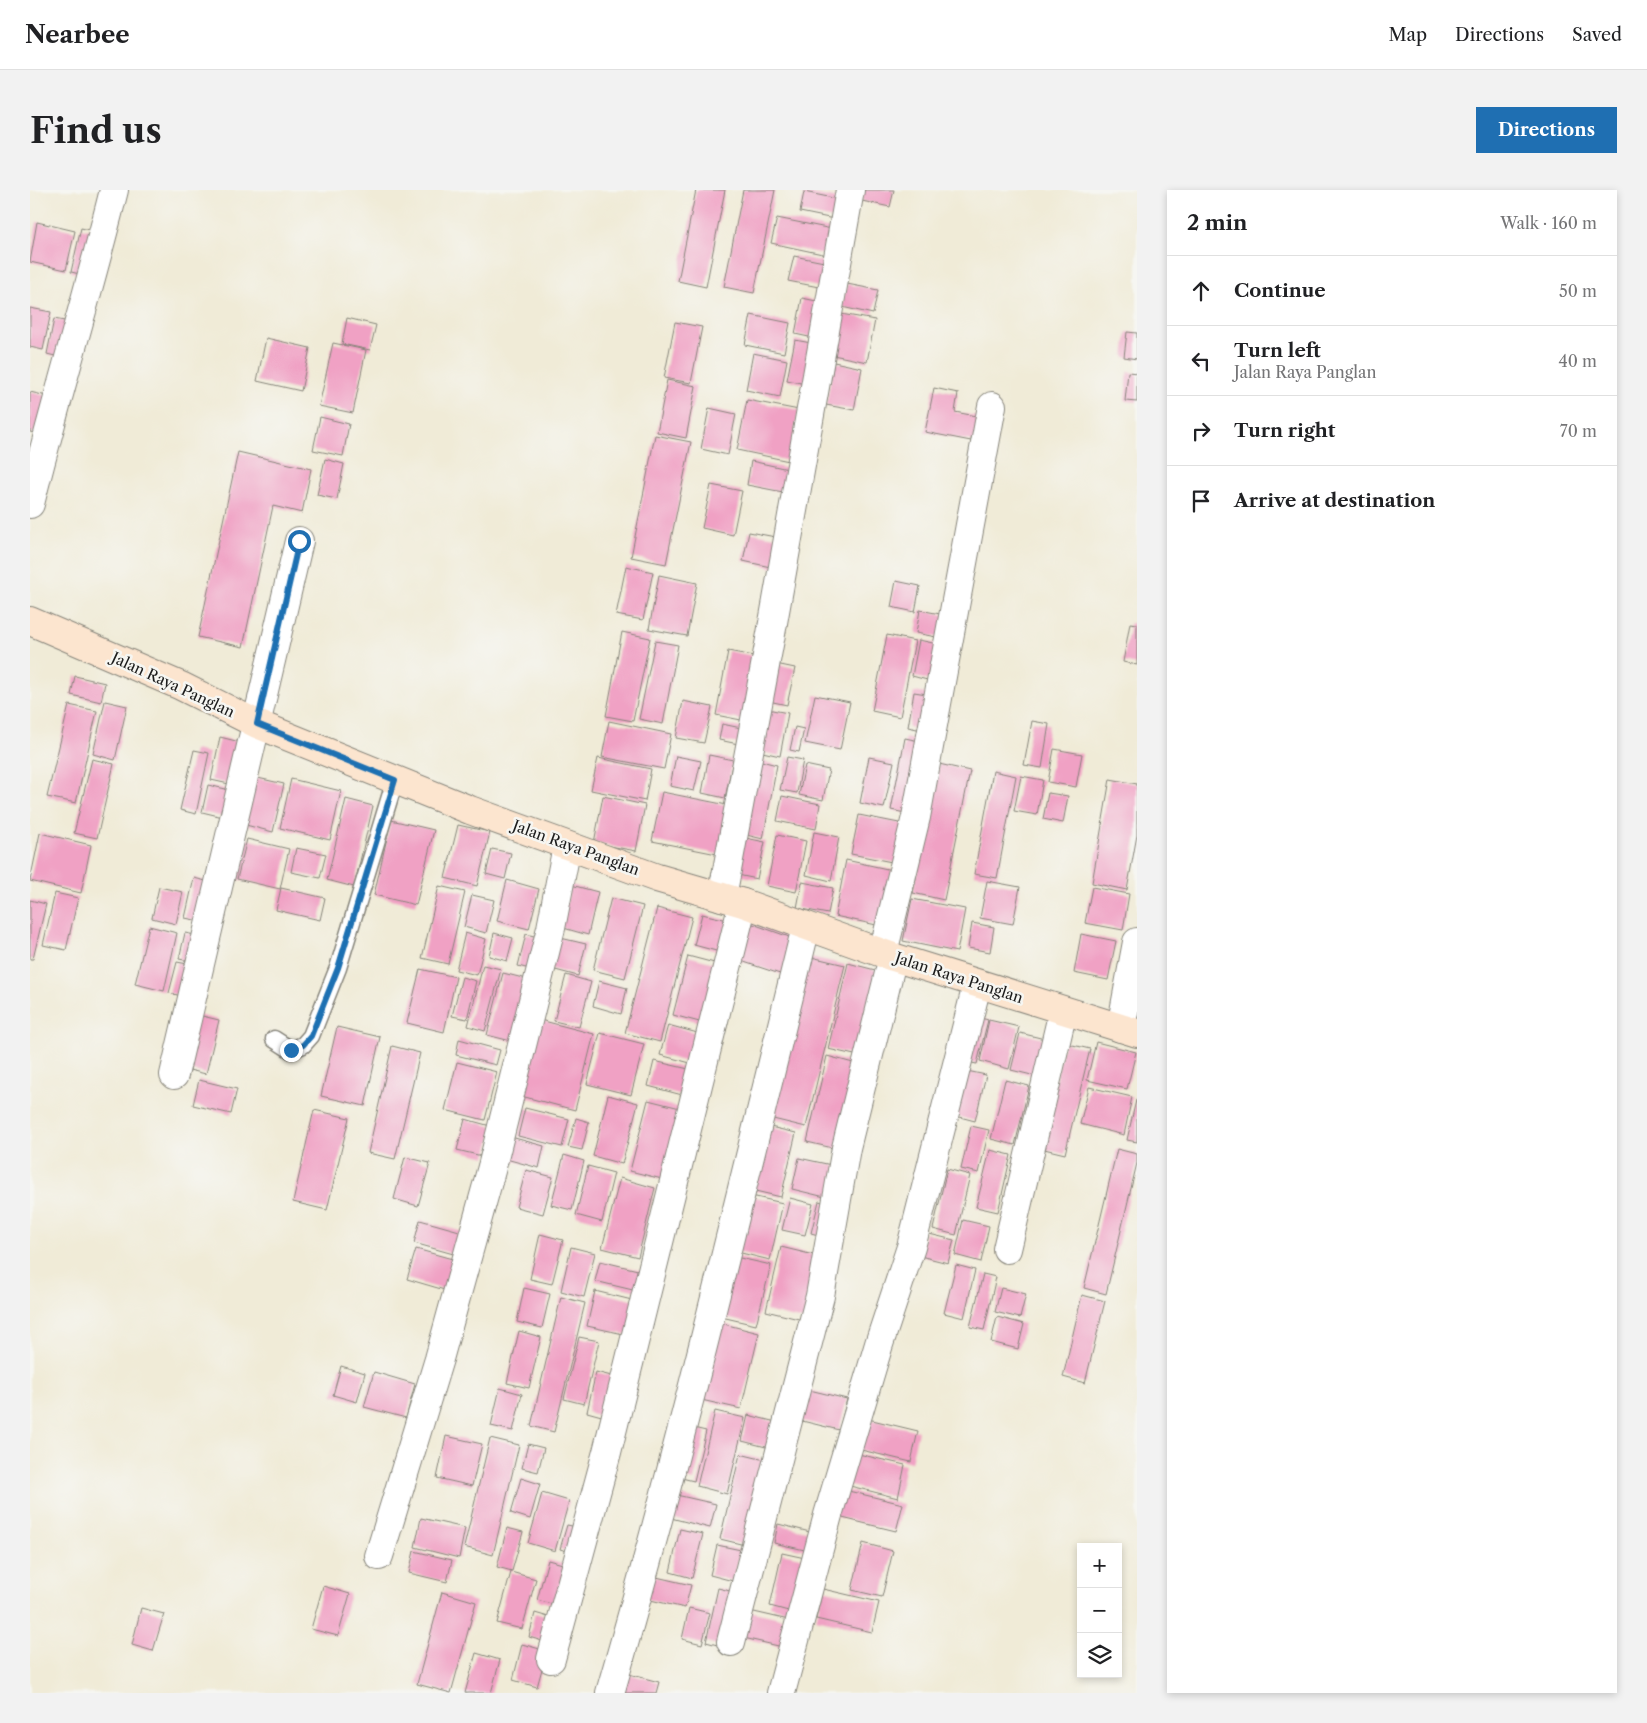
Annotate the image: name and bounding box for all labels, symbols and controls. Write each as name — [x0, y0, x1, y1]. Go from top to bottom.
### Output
text: Nearbee — [25, 20, 130, 49]
text: Map — [1388, 24, 1427, 46]
text: Directions — [1455, 24, 1544, 46]
text: Saved — [1572, 24, 1622, 46]
button: Directions — [1476, 107, 1617, 153]
text: Find us — [30, 109, 162, 152]
text: 2 min — [1187, 210, 1247, 235]
text: Walk · 160 m — [1500, 213, 1597, 233]
icon: ahead — [1187, 277, 1215, 305]
text: Continue — [1234, 279, 1326, 302]
text: 50 m — [1559, 281, 1597, 301]
text: Turn left — [1234, 339, 1321, 362]
icon: left — [1187, 347, 1215, 375]
text: 40 m — [1558, 351, 1597, 371]
text: Jalan Raya Panglan — [1234, 362, 1377, 382]
icon: right — [1187, 417, 1215, 445]
text: Turn right — [1234, 419, 1335, 442]
text: 70 m — [1560, 421, 1597, 441]
icon: arrive — [1187, 487, 1215, 515]
text: Arrive at destination — [1234, 489, 1435, 512]
route start — [288, 530, 311, 553]
street label: Jalan Raya Panglan — [107, 647, 238, 722]
street label: Jalan Raya Panglan — [508, 815, 643, 880]
street label: Jalan Raya Panglan — [891, 947, 1026, 1007]
route end — [280, 1039, 303, 1062]
map controls — [1077, 1543, 1122, 1678]
button: + — [1077, 1543, 1122, 1588]
button: − — [1077, 1588, 1122, 1633]
button: layers — [1077, 1633, 1122, 1678]

